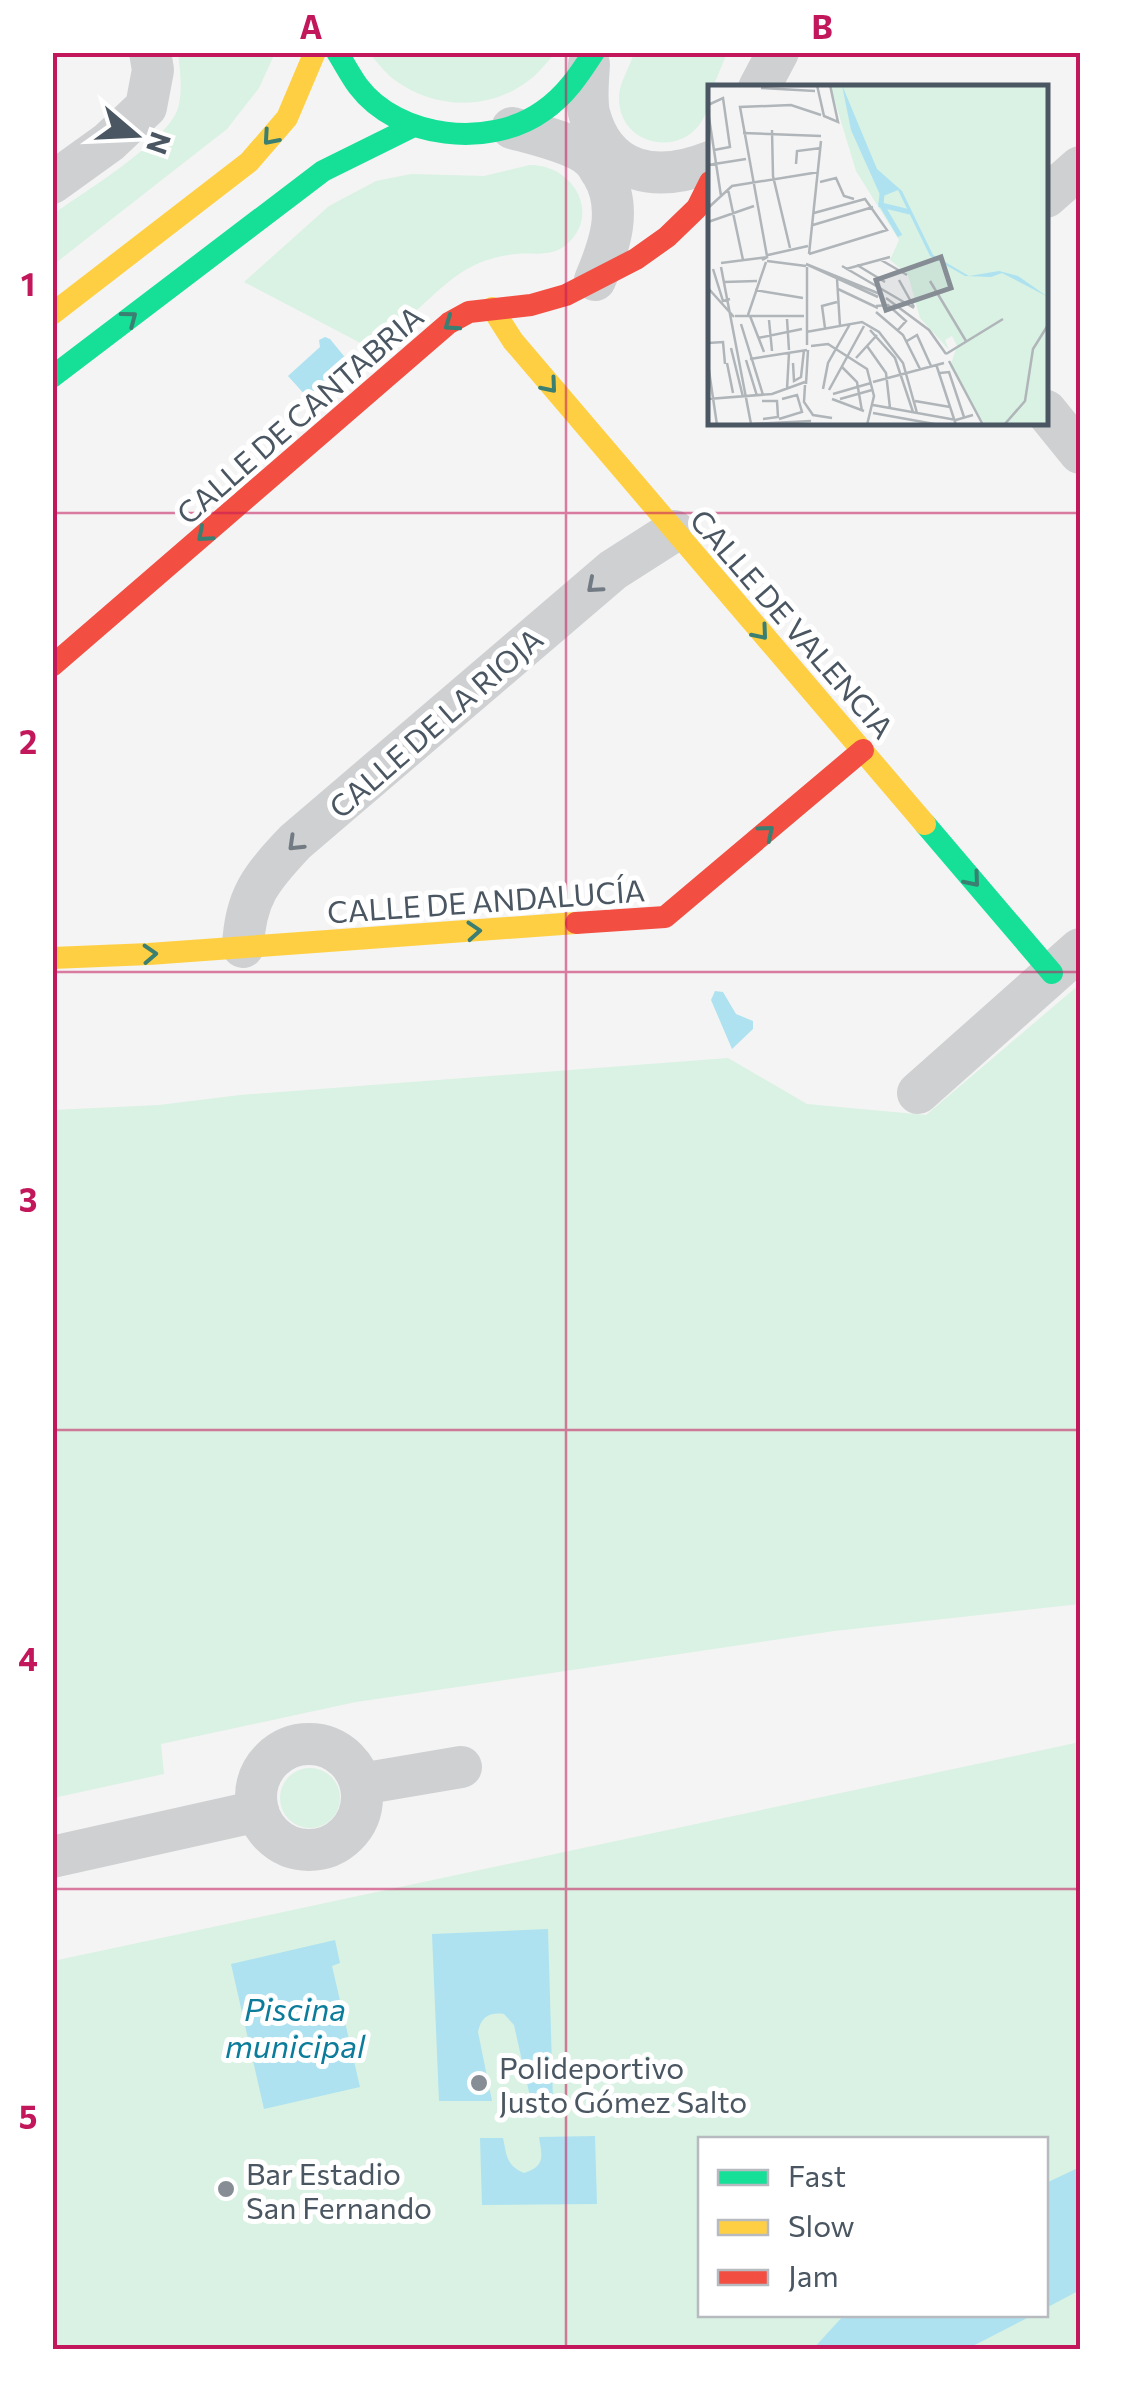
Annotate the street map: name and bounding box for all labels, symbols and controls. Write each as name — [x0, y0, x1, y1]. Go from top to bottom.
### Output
text: A — [300, 6, 323, 46]
text: B — [811, 6, 833, 46]
north arrow — [85, 85, 185, 185]
inset map — [708, 85, 1048, 425]
one-way arrow — [263, 126, 281, 145]
text: N — [140, 128, 179, 159]
text: 1 — [21, 263, 35, 303]
street label: CALLE DE CANTABRIA — [168, 297, 430, 531]
one-way arrow — [444, 312, 462, 330]
one-way arrow — [119, 313, 137, 330]
one-way arrow — [539, 374, 557, 392]
street label: CALLE DE VALENCIA — [684, 501, 902, 745]
one-way arrow — [197, 524, 216, 542]
one-way arrow — [587, 575, 606, 593]
street label: CALLE DE LA RIOJA — [321, 619, 549, 825]
one-way arrow — [750, 621, 768, 640]
text: 2 — [19, 721, 37, 761]
one-way arrow — [756, 825, 774, 843]
one-way arrow — [288, 832, 306, 850]
one-way arrow — [961, 868, 979, 886]
street label: CALLE DE ANDALUCÍA — [326, 870, 646, 930]
one-way arrow — [467, 921, 483, 942]
one-way arrow — [142, 944, 158, 965]
text: 3 — [19, 1179, 37, 1219]
text: 4 — [18, 1638, 38, 1678]
water label: Piscina municipal — [225, 1988, 366, 2065]
place label: Polideportivo Justo Gómez Salto — [499, 2048, 747, 2119]
marker: Polideportivo Justo Gómez Salto — [468, 2072, 490, 2094]
text: 5 — [19, 2096, 37, 2136]
legend — [698, 2137, 1048, 2317]
place label: Bar Estadio San Fernando — [246, 2154, 432, 2225]
text: Fast — [788, 2156, 846, 2193]
marker: Bar Estadio San Fernando — [215, 2178, 237, 2200]
text: Slow — [788, 2206, 855, 2243]
text: Jam — [788, 2256, 839, 2293]

